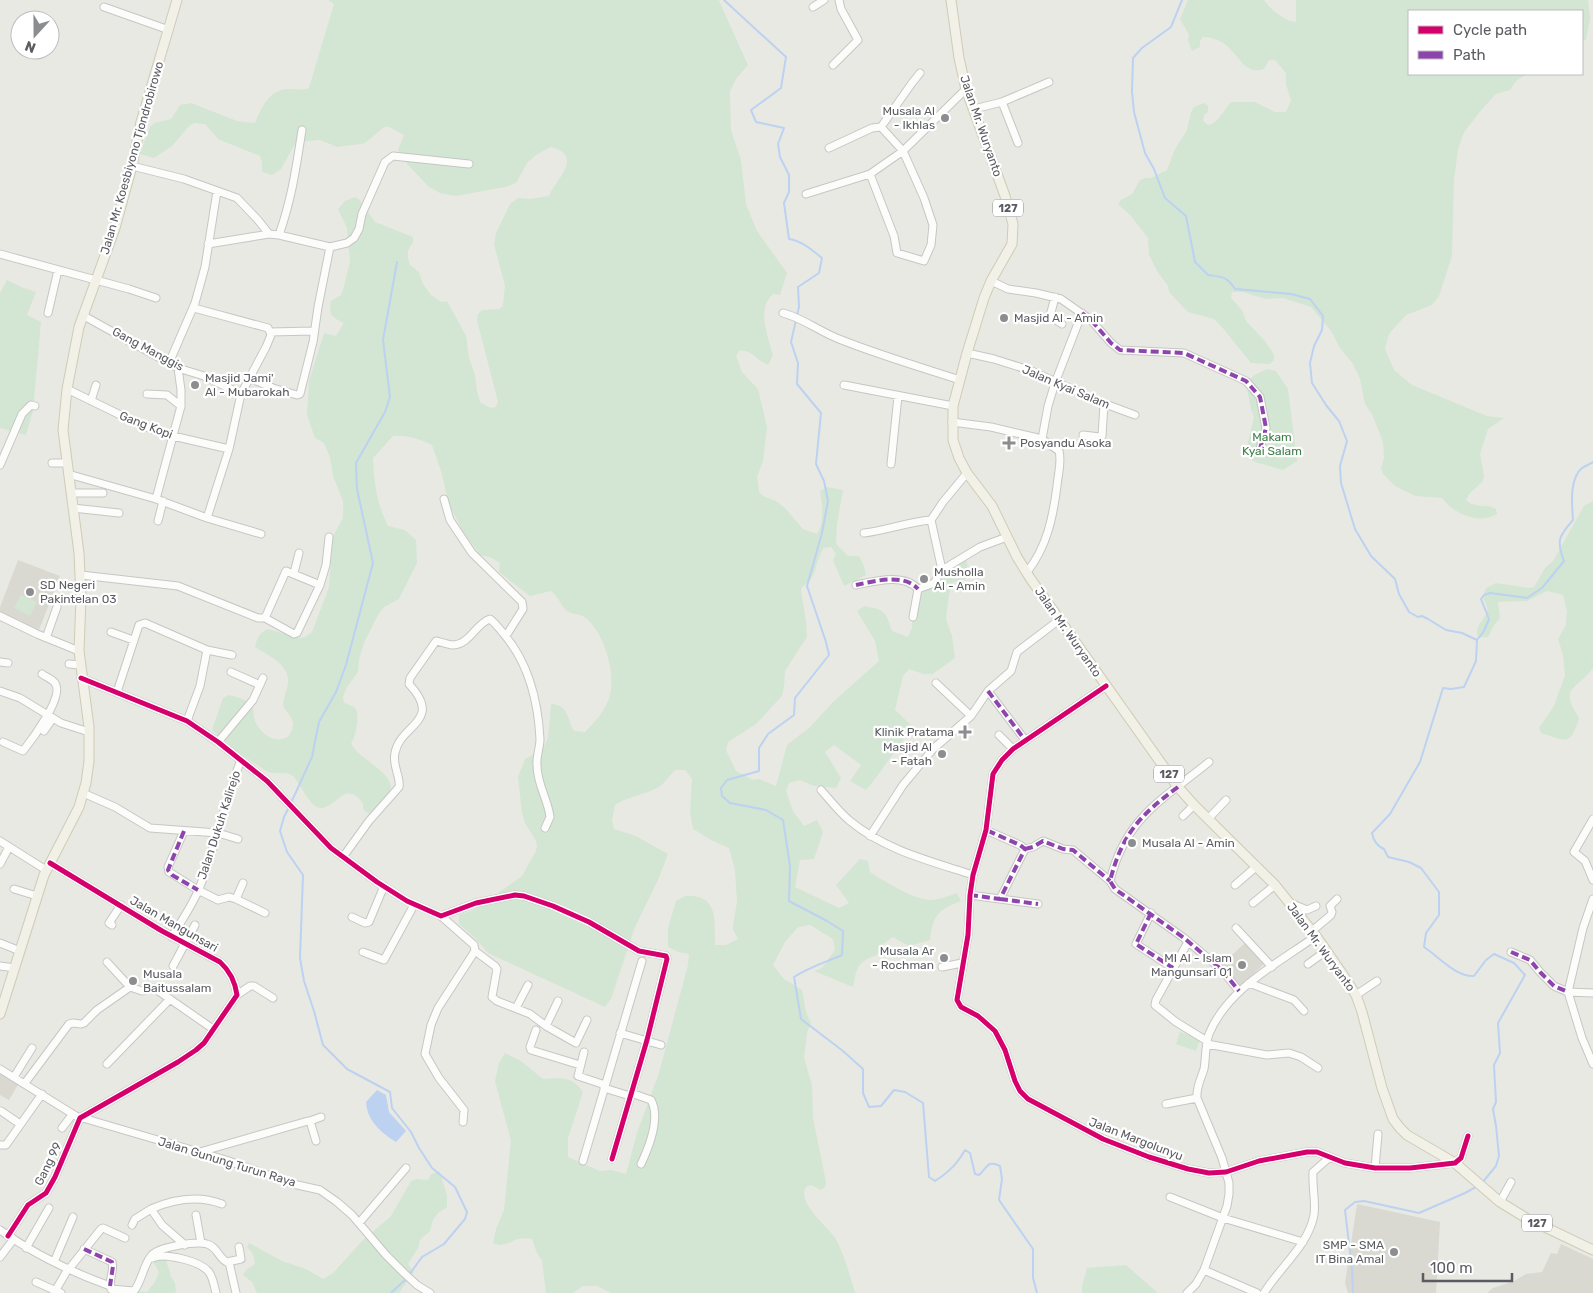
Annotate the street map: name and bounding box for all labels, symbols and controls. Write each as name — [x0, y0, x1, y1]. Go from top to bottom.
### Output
north arrow — [10, 10, 60, 60]
legend — [1408, 10, 1583, 75]
text: Cycle path — [1453, 21, 1527, 39]
text: N — [23, 37, 38, 56]
text: Path — [1453, 46, 1486, 64]
street label: Jalan Mr. Koesbiyono Tjondrobirowo — [98, 60, 166, 256]
street label: Jalan Mr. Wuryanto — [957, 74, 1005, 179]
place label: Musala Al - Ikhlas — [882, 104, 935, 132]
marker: Musala Al - Ikhlas — [939, 112, 951, 124]
road number: 127 — [993, 200, 1023, 217]
place label: Masjid Al - Amin — [1014, 311, 1103, 325]
marker: Masjid Al - Amin — [998, 312, 1010, 324]
street label: Gang Manggis — [110, 324, 186, 374]
street label: Jalan Kyai Salam — [1020, 362, 1112, 412]
place label: Masjid Jami' Al - Mubarokah — [205, 371, 290, 399]
marker: Masjid Jami' Al - Mubarokah — [189, 379, 201, 391]
street label: Gang Kopi — [117, 408, 175, 442]
park label: Makam Kyai Salam — [1242, 430, 1302, 458]
marker: Posyandu Asoka — [1002, 436, 1016, 450]
place label: Posyandu Asoka — [1020, 436, 1111, 450]
place label: Musholla Al - Amin — [934, 565, 985, 593]
marker: Musholla Al - Amin — [918, 573, 930, 585]
place label: SD Negeri Pakintelan 03 — [40, 578, 117, 606]
street label: Jalan Mr. Wuryanto — [1032, 584, 1104, 680]
marker: SD Negeri Pakintelan 03 — [24, 586, 36, 598]
place label: Klinik Pratama — [874, 725, 954, 739]
marker: Klinik Pratama — [958, 725, 972, 739]
place label: Masjid Al - Fatah — [883, 740, 932, 768]
marker: Masjid Al - Fatah — [936, 748, 948, 760]
road number: 127 — [1154, 766, 1184, 782]
street label: Jalan Dukuh Kalirejo — [195, 769, 243, 881]
place label: Musala Al - Amin — [1142, 836, 1235, 850]
marker: Musala Al - Amin — [1126, 837, 1138, 849]
street label: Jalan Mangunsari — [128, 893, 221, 955]
street label: Jalan Mr. Wuryanto — [1284, 900, 1358, 994]
place label: Musala Ar - Rochman — [872, 944, 934, 972]
place label: MI Al - Islam Mangunsari 01 — [1151, 951, 1232, 979]
marker: Musala Ar - Rochman — [938, 952, 950, 964]
marker: MI Al - Islam Mangunsari 01 — [1236, 959, 1248, 971]
place label: Musala Baitussalam — [143, 967, 212, 995]
marker: Musala Baitussalam — [127, 975, 139, 987]
street label: Jalan Margolunyu — [1087, 1115, 1185, 1163]
street label: Jalan Gunung Turun Raya — [156, 1134, 298, 1190]
street label: Gang 99 — [32, 1140, 64, 1188]
road number: 127 — [1522, 1214, 1552, 1232]
place label: SMP - SMA IT Bina Amal — [1315, 1238, 1384, 1266]
marker: SMP - SMA IT Bina Amal — [1388, 1246, 1400, 1258]
scale bar — [1423, 1250, 1512, 1282]
text: 100 m — [1430, 1259, 1472, 1277]

